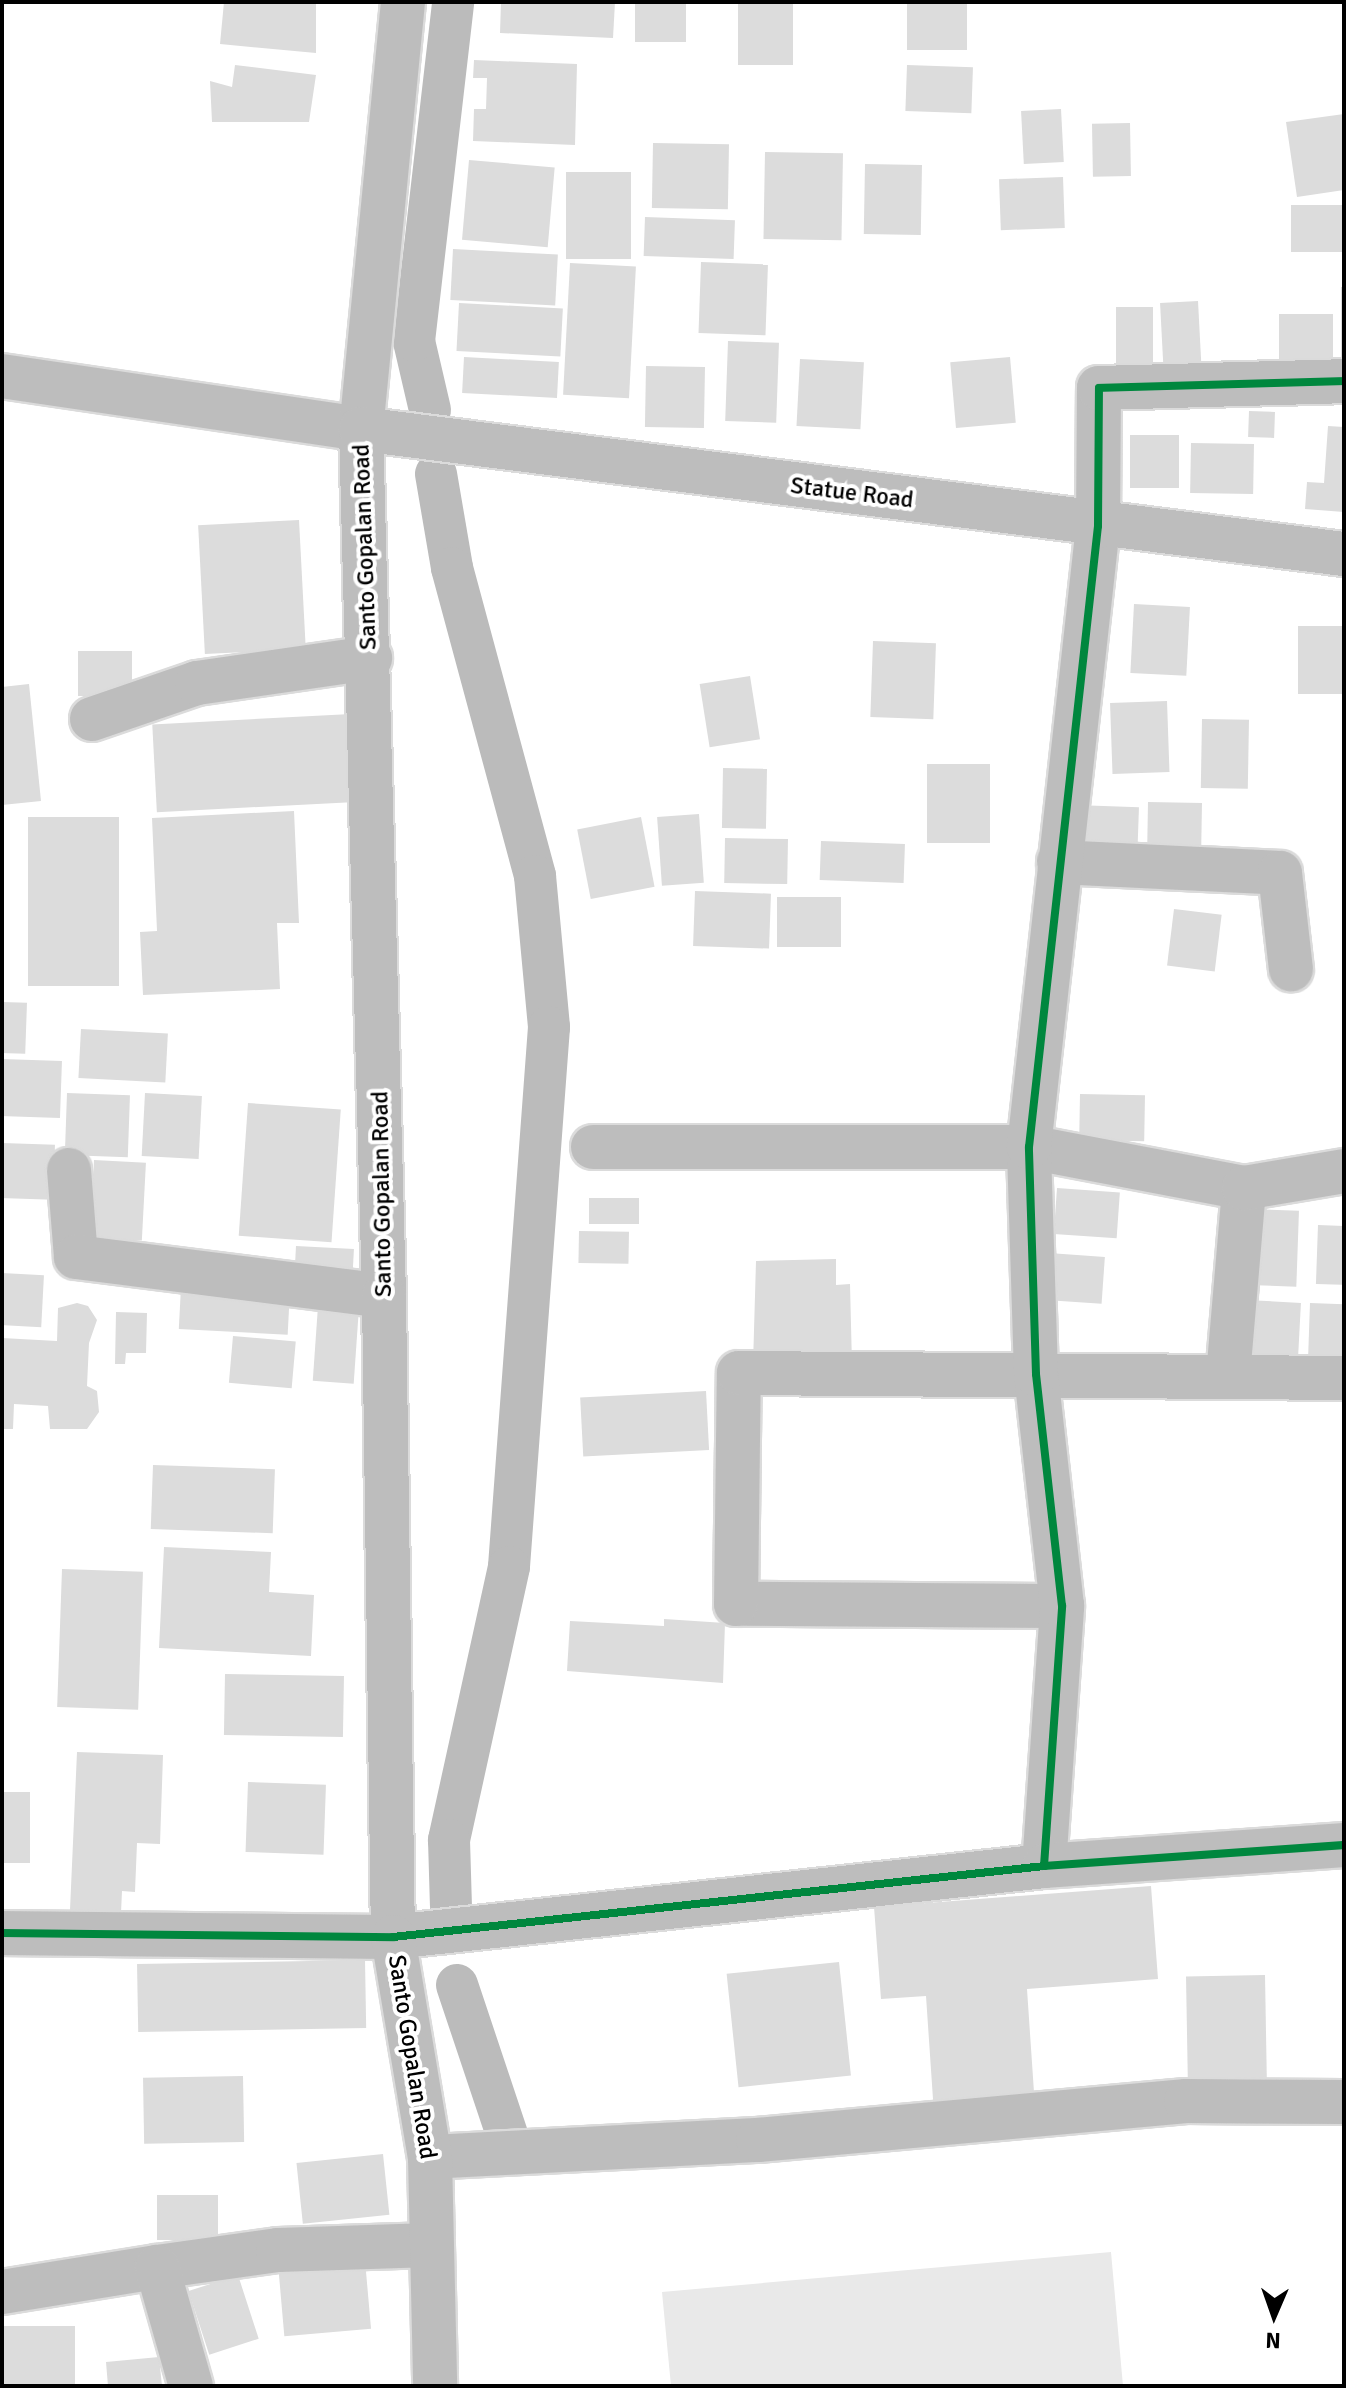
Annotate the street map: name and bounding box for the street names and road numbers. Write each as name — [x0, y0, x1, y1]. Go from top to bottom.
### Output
street label: Santo Gopalan Road — [347, 443, 383, 651]
street label: Statue Road — [789, 471, 915, 515]
street label: Santo Gopalan Road — [366, 1091, 398, 1297]
street label: Santo Gopalan Road — [382, 1953, 442, 2161]

